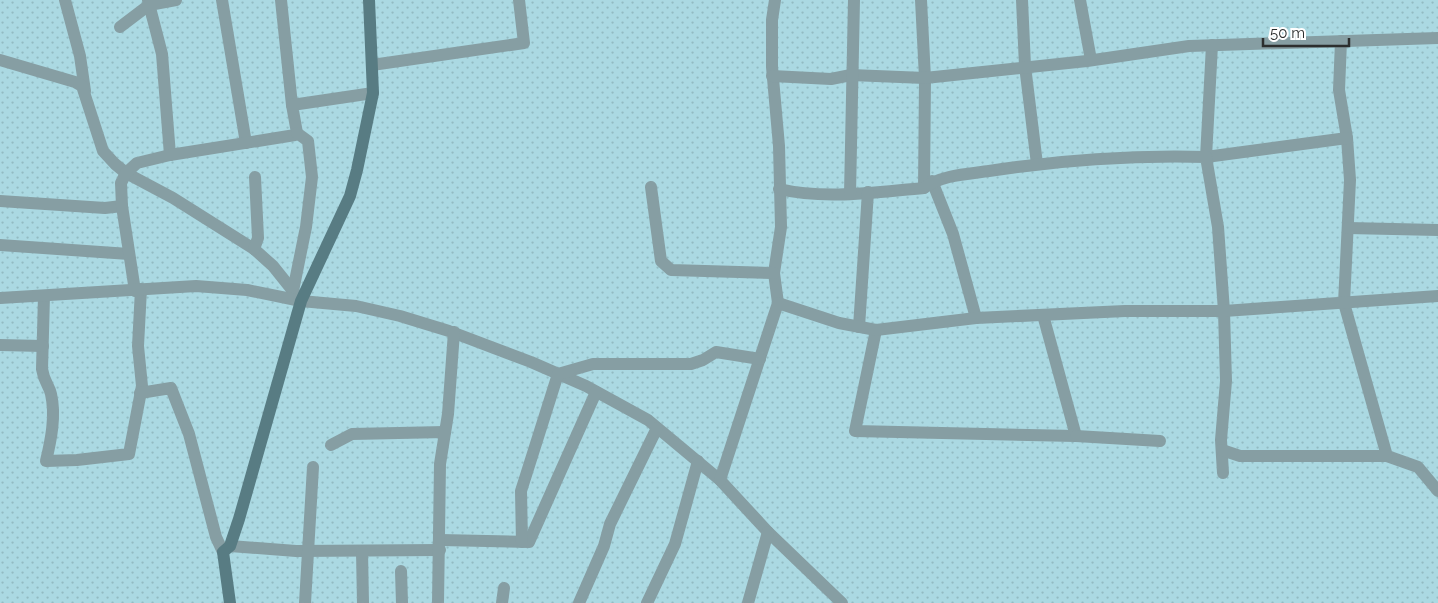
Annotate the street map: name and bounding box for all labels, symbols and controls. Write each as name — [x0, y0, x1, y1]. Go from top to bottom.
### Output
scale bar — [1263, 15, 1349, 47]
text: 50 m — [1270, 24, 1305, 42]

